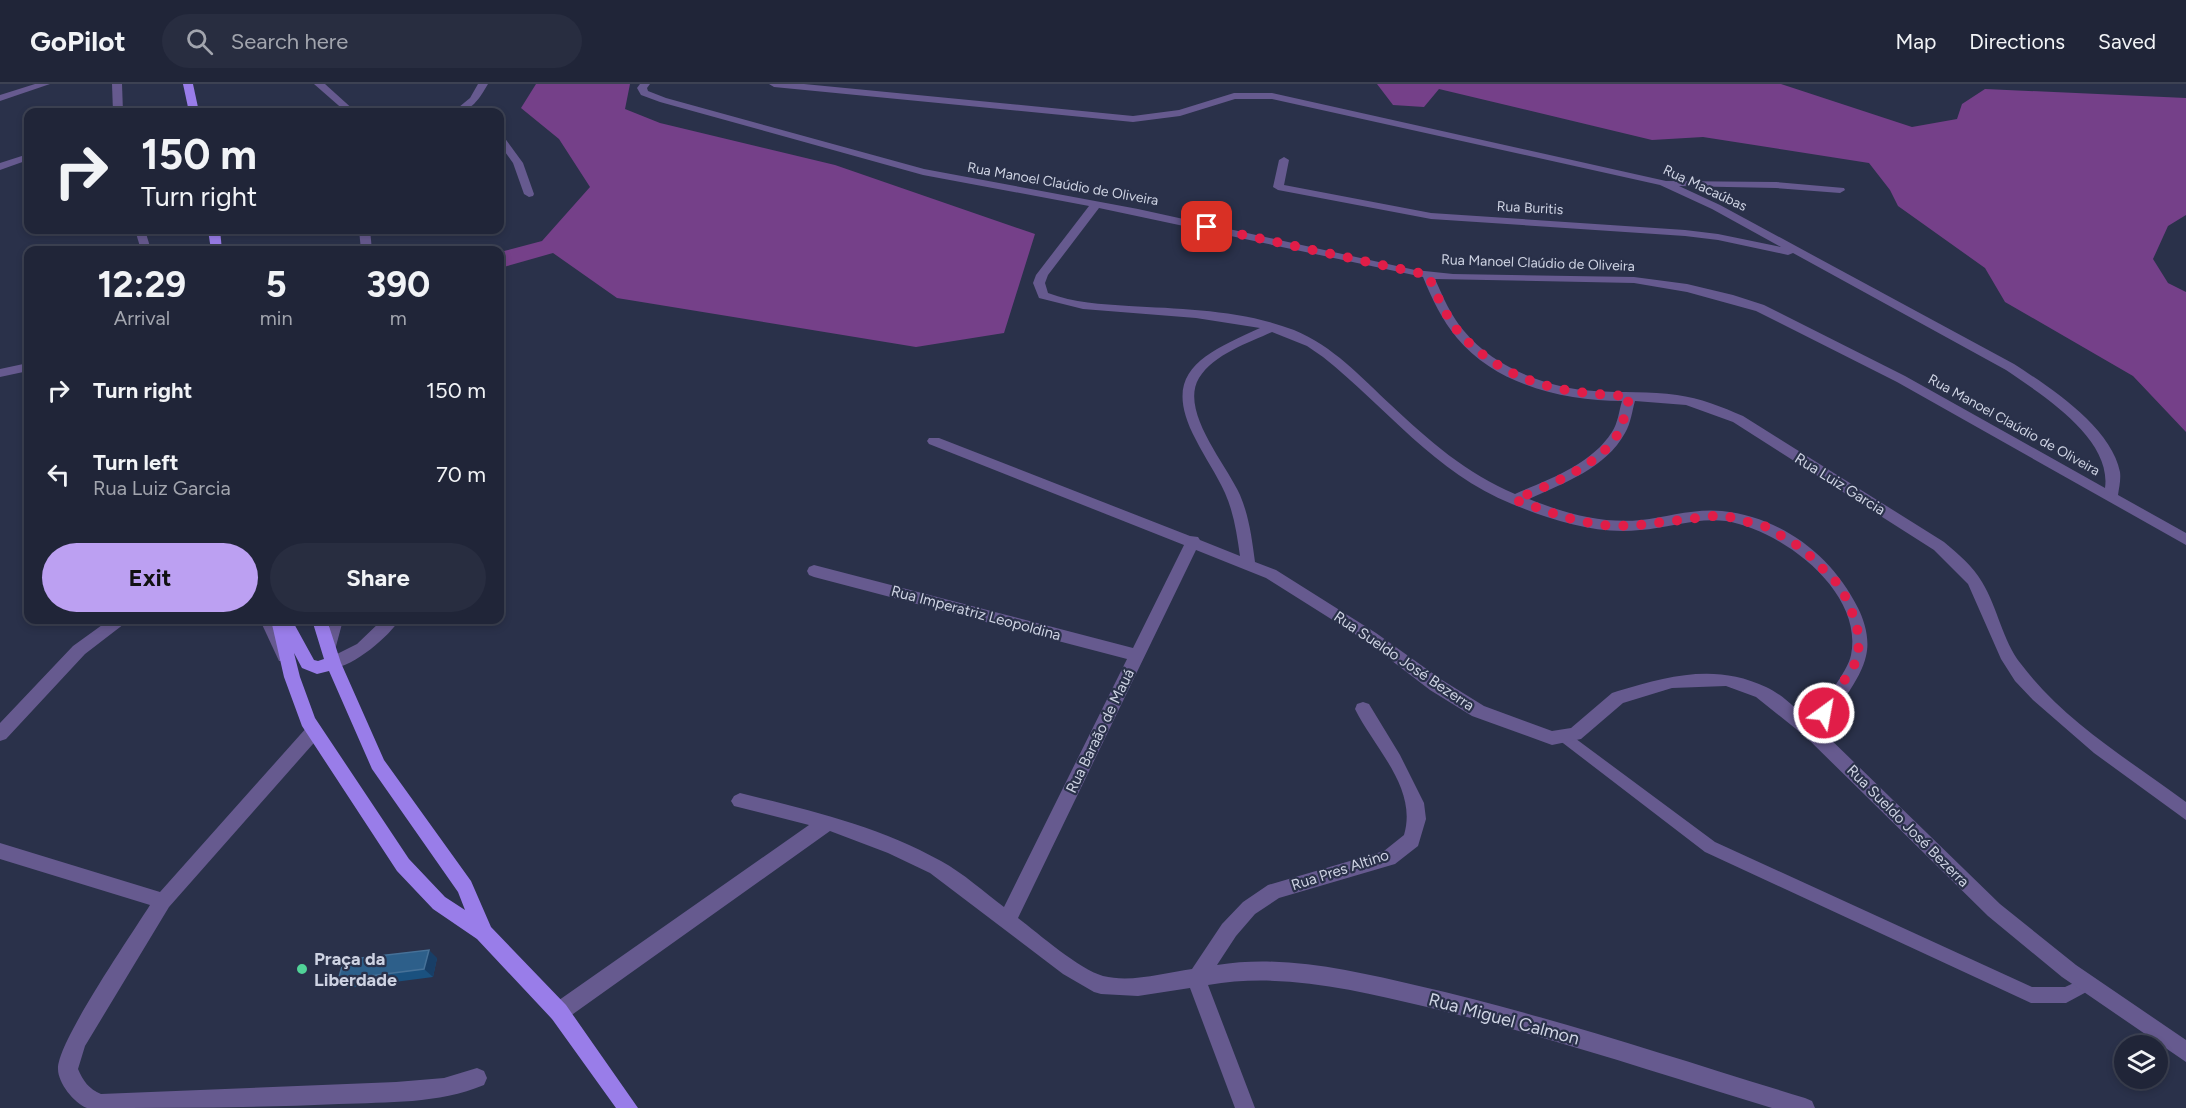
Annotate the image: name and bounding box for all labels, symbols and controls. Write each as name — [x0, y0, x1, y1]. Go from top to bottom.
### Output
search box — [162, 14, 582, 68]
text: GoPilot — [30, 24, 126, 58]
icon: search — [183, 25, 216, 58]
text: Search here — [231, 28, 348, 55]
text: Map — [1895, 29, 1936, 54]
text: Directions — [1969, 29, 2065, 54]
text: Saved — [2098, 29, 2156, 54]
text: 150 m — [141, 129, 257, 180]
icon: right — [42, 132, 120, 210]
street label: Rua Manoel Claúdio de Oliveira — [966, 159, 1160, 209]
street label: Rua Macaúbas — [1660, 161, 1750, 215]
text: Turn right — [141, 180, 257, 213]
street label: Rua Buritis — [1496, 198, 1564, 218]
pin — [1181, 201, 1232, 252]
icon: arrive — [1190, 210, 1223, 243]
street label: Rua Manoel Claúdio de Oliveira — [1441, 251, 1635, 275]
text: 12:29 — [98, 263, 186, 306]
text: 5 — [266, 263, 287, 306]
text: 390 — [366, 263, 430, 306]
text: Arrival — [114, 306, 170, 330]
text: min — [260, 306, 293, 330]
text: m — [390, 306, 407, 330]
street label: Rua Manoel Claúdio de Oliveira — [1925, 371, 2103, 479]
icon: right — [42, 374, 75, 407]
text: Turn right — [93, 377, 192, 404]
text: 150 m — [426, 377, 486, 404]
text: Turn left — [93, 449, 179, 476]
street label: Rua Luiz Garcia — [1791, 449, 1889, 519]
icon: left — [42, 458, 75, 491]
text: 70 m — [436, 461, 486, 488]
text: Rua Luiz Garcia — [93, 476, 231, 500]
button: Exit — [42, 543, 258, 612]
button: Share — [270, 543, 486, 612]
street label: Rua Imperatriz Leopoldina — [889, 582, 1063, 644]
street label: Rua Sueldo José Bezerra — [1330, 607, 1478, 715]
street label: Rua Baraão de Mauá — [1062, 666, 1138, 796]
position arrow — [1792, 681, 1856, 745]
street label: Rua Sueldo José Bezerra — [1843, 761, 1973, 891]
street label: Rua Pres Altino — [1289, 846, 1391, 894]
place label: Praça da Liberdade — [314, 948, 397, 991]
marker: Praça da Liberdade — [295, 962, 309, 976]
street label: Rua Miguel Calmon — [1426, 988, 1582, 1050]
map controls — [2114, 1035, 2168, 1089]
button: layers — [2114, 1035, 2168, 1089]

